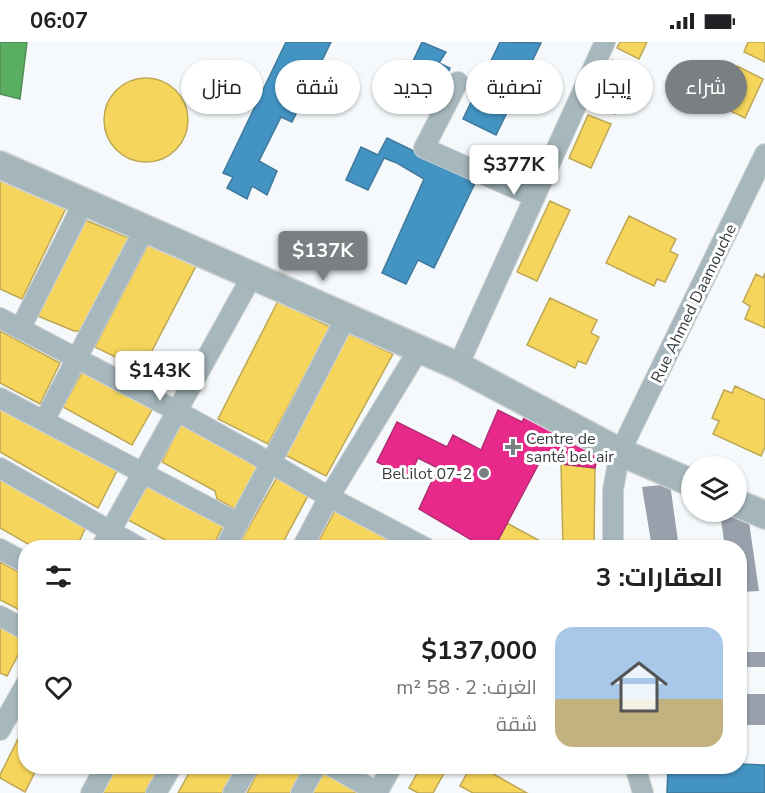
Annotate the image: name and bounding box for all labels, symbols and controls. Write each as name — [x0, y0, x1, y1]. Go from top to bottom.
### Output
text: 06:07 — [30, 6, 88, 36]
chip: منزل — [181, 60, 263, 114]
chip: شقة — [275, 60, 360, 114]
chip: جديد — [372, 60, 454, 114]
chip: تصفية — [466, 60, 563, 114]
chip: إيجار — [575, 60, 653, 114]
chip: شراء — [665, 60, 747, 114]
pin: $377K — [472, 145, 556, 196]
text: $377K — [483, 151, 545, 178]
street label: Rue Ahmed Daamouche — [646, 220, 742, 387]
pin: $137K — [281, 231, 365, 282]
text: $137K — [292, 237, 354, 264]
pin: $143K — [118, 351, 202, 402]
text: $143K — [129, 357, 191, 384]
place label: Centre de santé bel air — [526, 428, 614, 468]
marker: Centre de santé bel air — [504, 438, 522, 456]
map controls — [681, 456, 747, 522]
button: layers — [681, 456, 747, 522]
place label: Bel.ilot 07-2 — [382, 463, 472, 485]
marker: Bel.ilot 07-2 — [477, 466, 491, 480]
icon: filters — [42, 560, 75, 593]
text: العقارات: 3 — [596, 560, 723, 595]
text: $137,000 — [421, 633, 537, 668]
icon: home — [603, 651, 675, 723]
icon: heart — [42, 671, 75, 704]
text: الغرف: 2 · 58 m² — [396, 674, 537, 701]
text: شقة — [496, 711, 537, 738]

